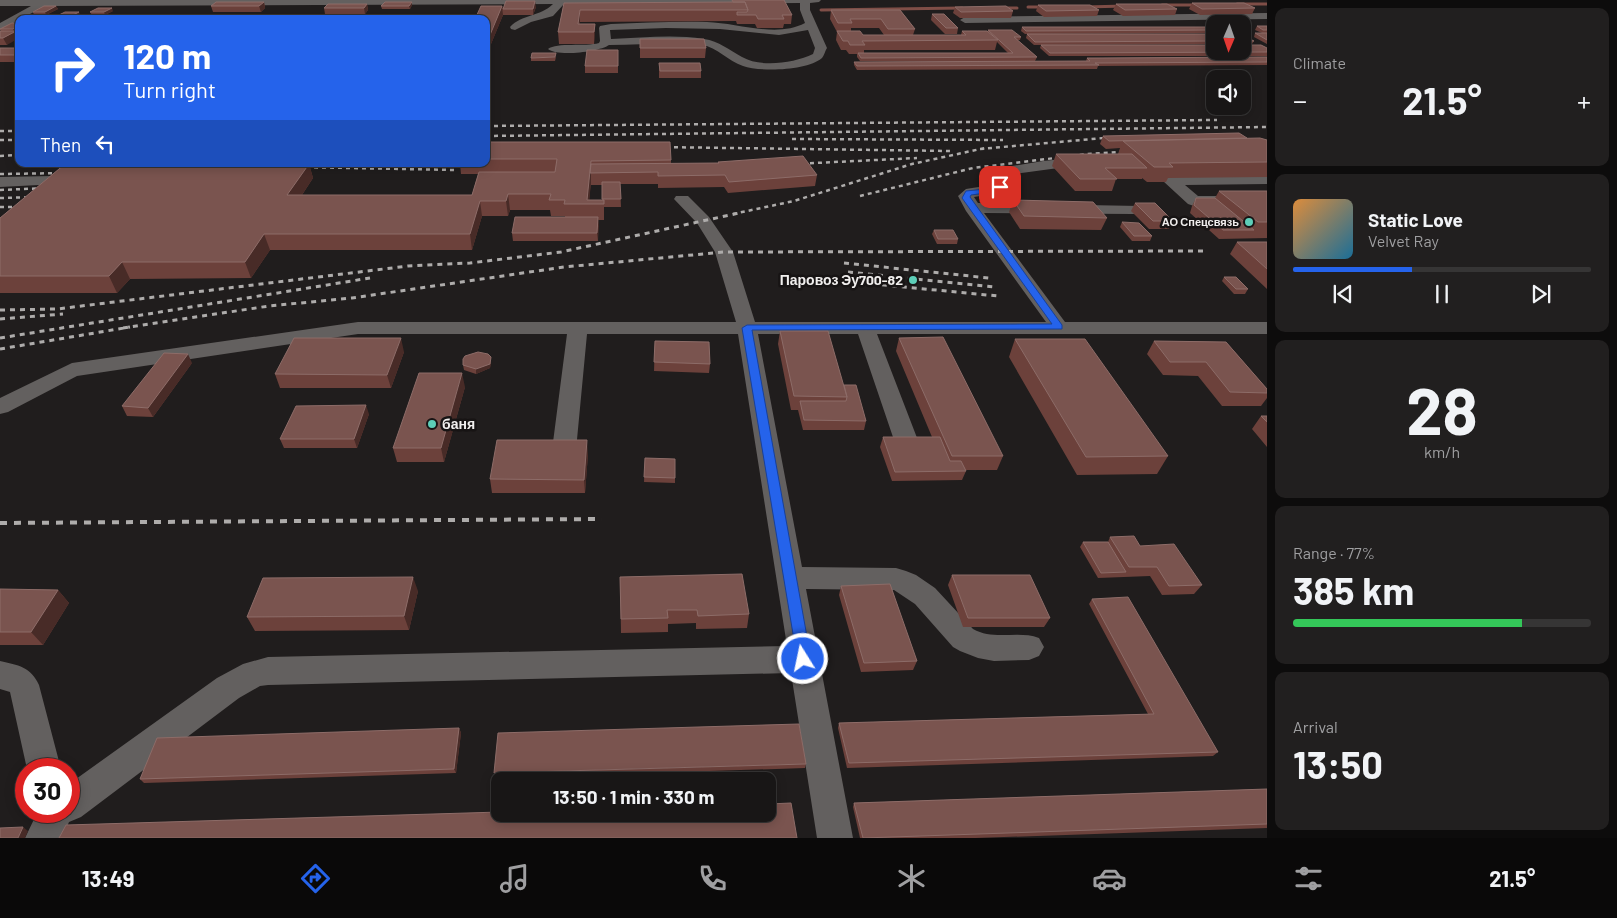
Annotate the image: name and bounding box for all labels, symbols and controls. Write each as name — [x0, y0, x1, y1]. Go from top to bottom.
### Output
north arrow — [1206, 15, 1251, 60]
map controls — [1206, 15, 1251, 115]
text: 120 m — [123, 34, 211, 76]
icon: right — [40, 35, 105, 100]
text: Climate — [1293, 53, 1346, 72]
button: sound — [1206, 70, 1251, 115]
text: Turn right — [123, 76, 216, 102]
text: 21.5° — [1402, 77, 1482, 123]
text: − — [1293, 83, 1307, 117]
text: + — [1577, 83, 1591, 117]
icon: left — [91, 130, 119, 158]
text: Then — [40, 133, 81, 156]
pin — [979, 166, 1021, 208]
icon: arrive — [986, 173, 1014, 201]
text: Static Love — [1368, 208, 1463, 231]
place label: АО Спецсвязь — [1162, 215, 1239, 228]
marker: АО Спецсвязь — [1243, 216, 1255, 228]
text: Velvet Ray — [1368, 231, 1439, 250]
place label: Паровоз Эу700-82 — [780, 271, 903, 288]
marker: Паровоз Эу700-82 — [907, 274, 919, 286]
icon: previous — [1329, 280, 1357, 308]
icon: pause — [1428, 280, 1456, 308]
icon: next — [1527, 280, 1555, 308]
text: 28 — [1406, 370, 1478, 448]
place label: баня — [442, 415, 475, 432]
marker: баня — [426, 418, 438, 430]
text: km/h — [1424, 442, 1460, 461]
text: Range · 77% — [1293, 543, 1375, 562]
text: 385 km — [1293, 567, 1414, 613]
position arrow — [776, 632, 828, 684]
text: Arrival — [1293, 717, 1338, 736]
text: 13:50 — [1293, 741, 1383, 787]
speed limit sign: 30 — [15, 758, 80, 823]
text: 13:50 · 1 min · 330 m — [553, 785, 714, 808]
icon: directions — [298, 861, 333, 896]
icon: music — [497, 861, 532, 896]
icon: phone — [695, 861, 730, 896]
icon: climate — [894, 861, 929, 896]
icon: car — [1092, 861, 1127, 896]
icon: filters — [1291, 861, 1326, 896]
text: 13:49 — [82, 865, 134, 891]
text: 21.5° — [1489, 865, 1535, 891]

